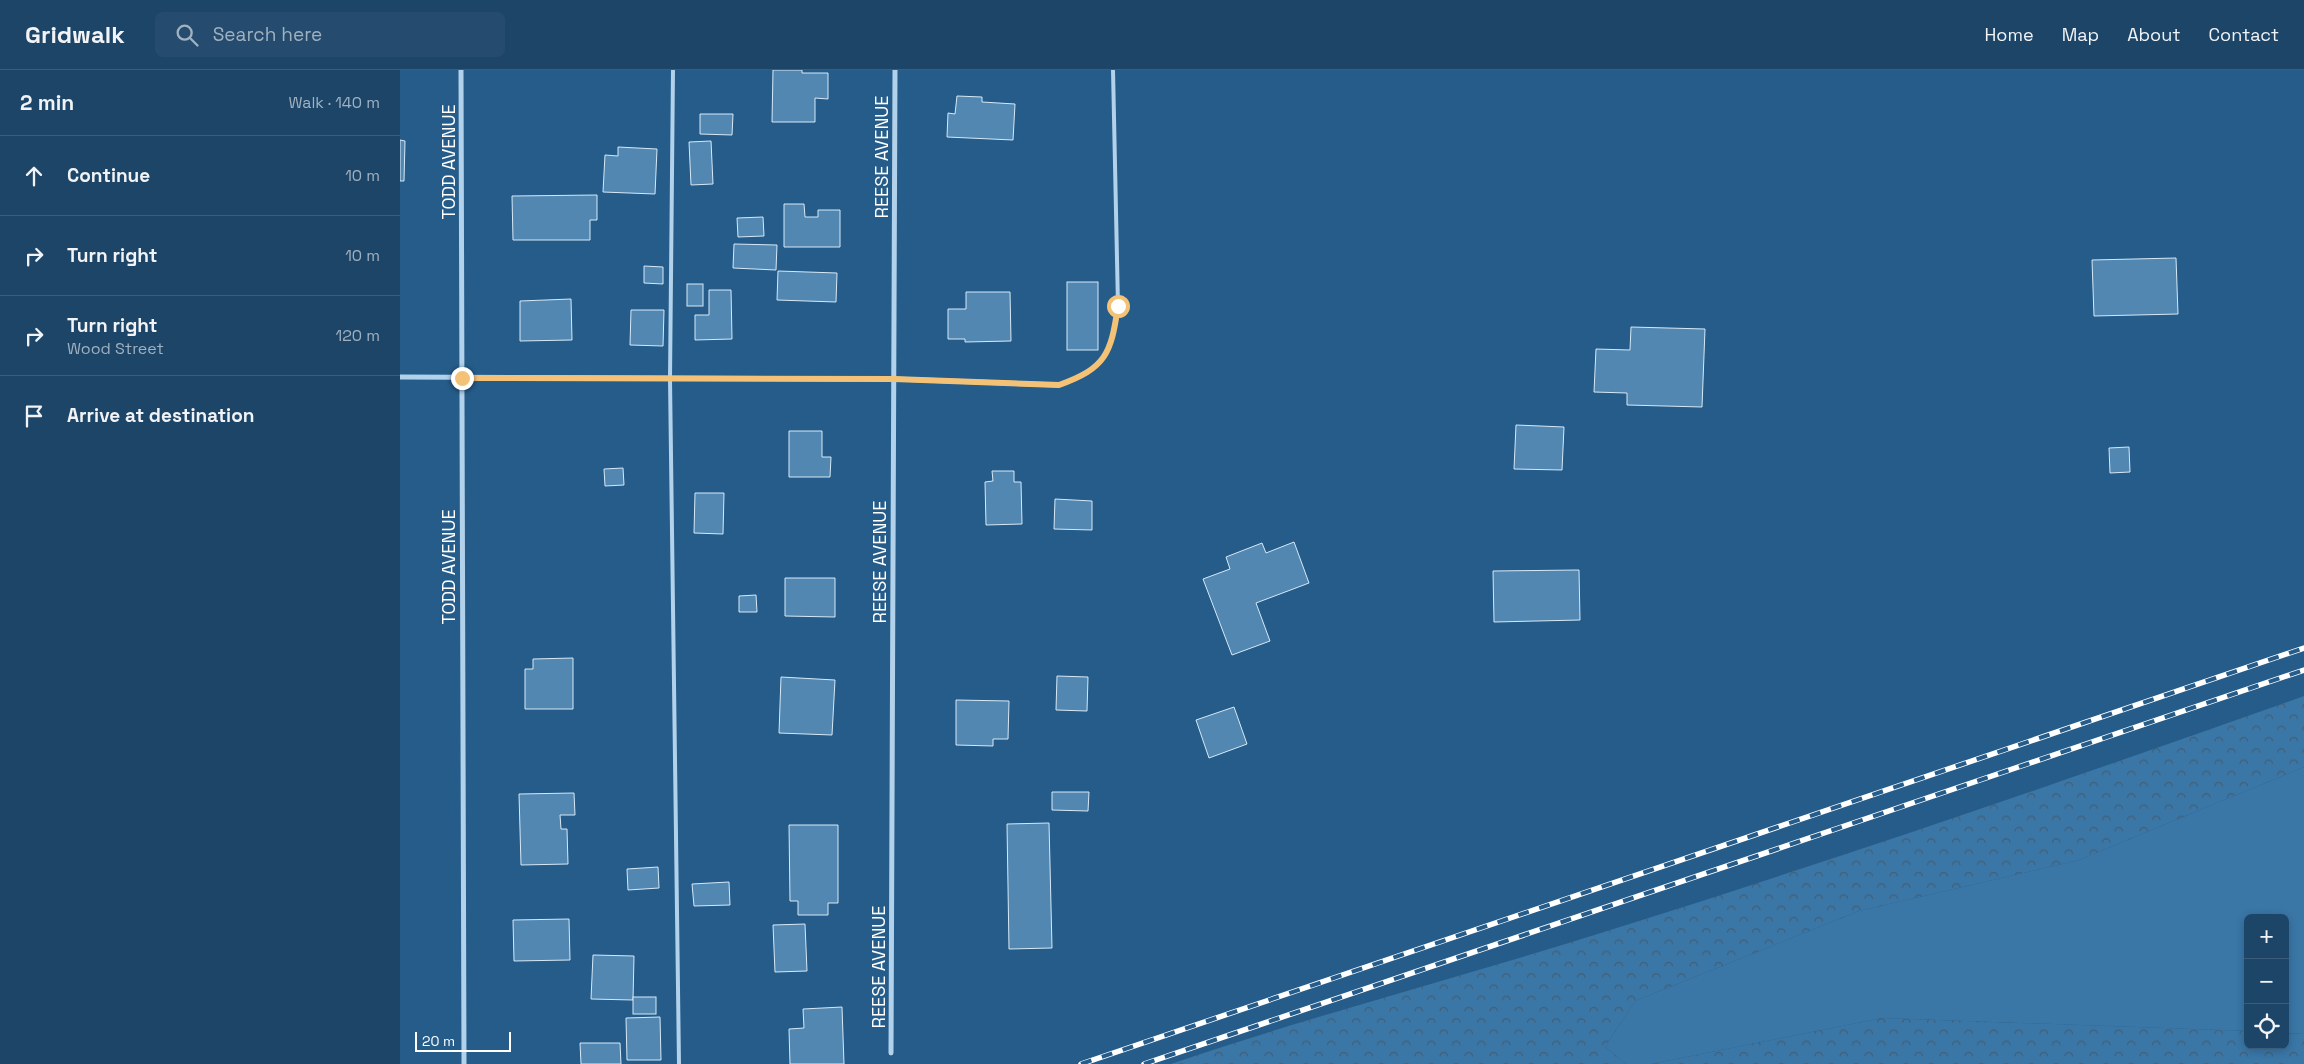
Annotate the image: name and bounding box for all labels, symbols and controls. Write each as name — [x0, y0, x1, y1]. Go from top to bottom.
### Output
search box — [155, 12, 505, 57]
text: Gridwalk — [25, 19, 125, 50]
icon: search — [173, 21, 201, 49]
text: Search here — [213, 22, 322, 47]
text: Home — [1985, 23, 2034, 46]
text: Map — [2062, 23, 2099, 46]
text: About — [2127, 23, 2181, 46]
text: Contact — [2209, 23, 2279, 46]
text: 2 min — [20, 89, 74, 116]
text: Walk · 140 m — [288, 92, 380, 113]
street label: REESE AVENUE — [870, 96, 893, 218]
street label: TODD AVENUE — [437, 104, 460, 220]
icon: ahead — [20, 162, 48, 190]
text: Continue — [67, 163, 150, 188]
text: 10 m — [345, 165, 380, 186]
icon: right — [20, 242, 48, 270]
text: Turn right — [67, 243, 157, 268]
text: 10 m — [345, 245, 380, 266]
route start — [1107, 295, 1130, 318]
text: Turn right — [67, 313, 157, 338]
icon: right — [20, 322, 48, 350]
text: 120 m — [336, 325, 380, 346]
text: Wood Street — [67, 338, 164, 359]
route end — [451, 367, 474, 390]
icon: arrive — [20, 402, 48, 430]
text: Arrive at destination — [67, 403, 255, 428]
street label: REESE AVENUE — [868, 501, 891, 623]
street label: TODD AVENUE — [437, 509, 460, 625]
street label: REESE AVENUE — [867, 906, 890, 1028]
map controls — [2244, 914, 2289, 1049]
button: + — [2244, 914, 2289, 959]
button: − — [2244, 959, 2289, 1004]
button: locate — [2244, 1004, 2289, 1049]
scale bar — [415, 1029, 511, 1052]
text: 20 m — [422, 1032, 455, 1050]

